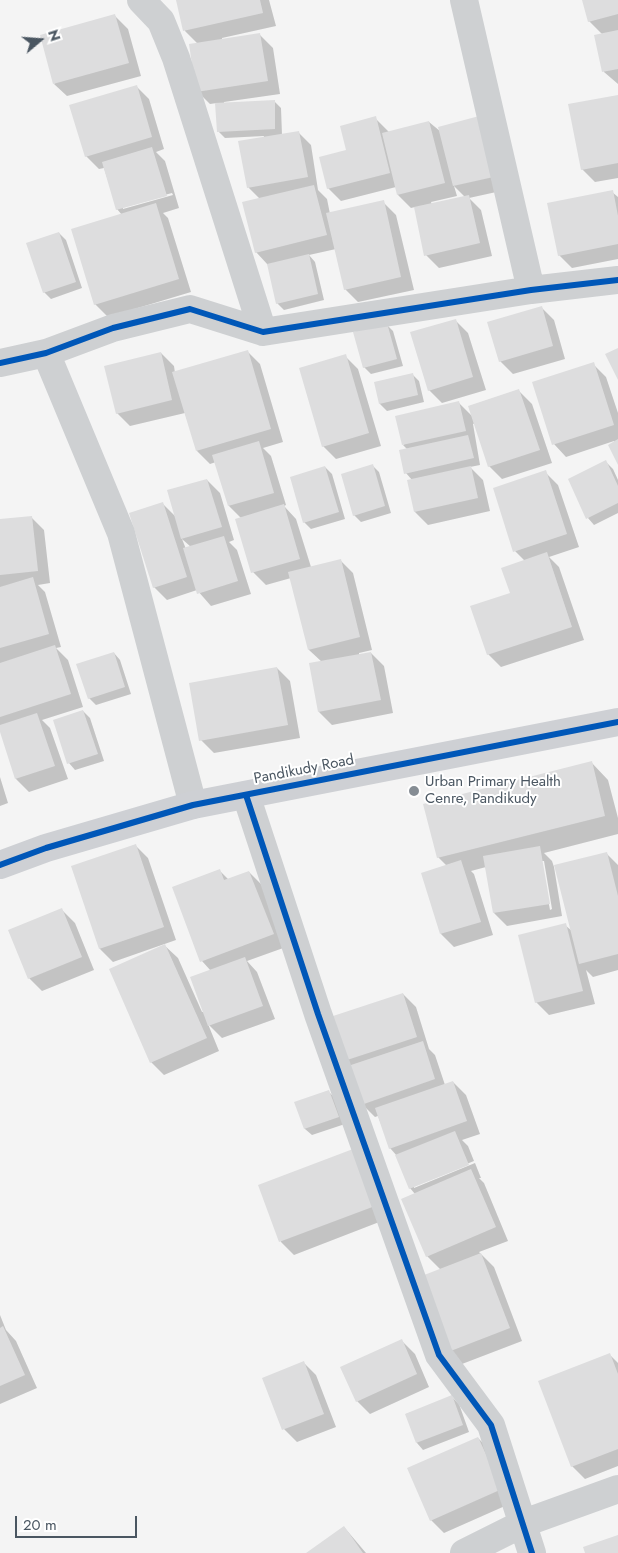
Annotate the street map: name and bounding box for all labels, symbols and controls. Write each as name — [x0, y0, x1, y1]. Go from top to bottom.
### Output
north arrow — [15, 15, 65, 65]
text: N — [43, 27, 65, 44]
street label: Pandikudy Road — [252, 751, 356, 789]
place label: Urban Primary Health Cenre, Pandikudy — [425, 773, 561, 808]
marker: Urban Primary Health Cenre, Pandikudy — [407, 784, 421, 798]
scale bar — [18, 1506, 140, 1538]
text: 20 m — [23, 1514, 57, 1536]

